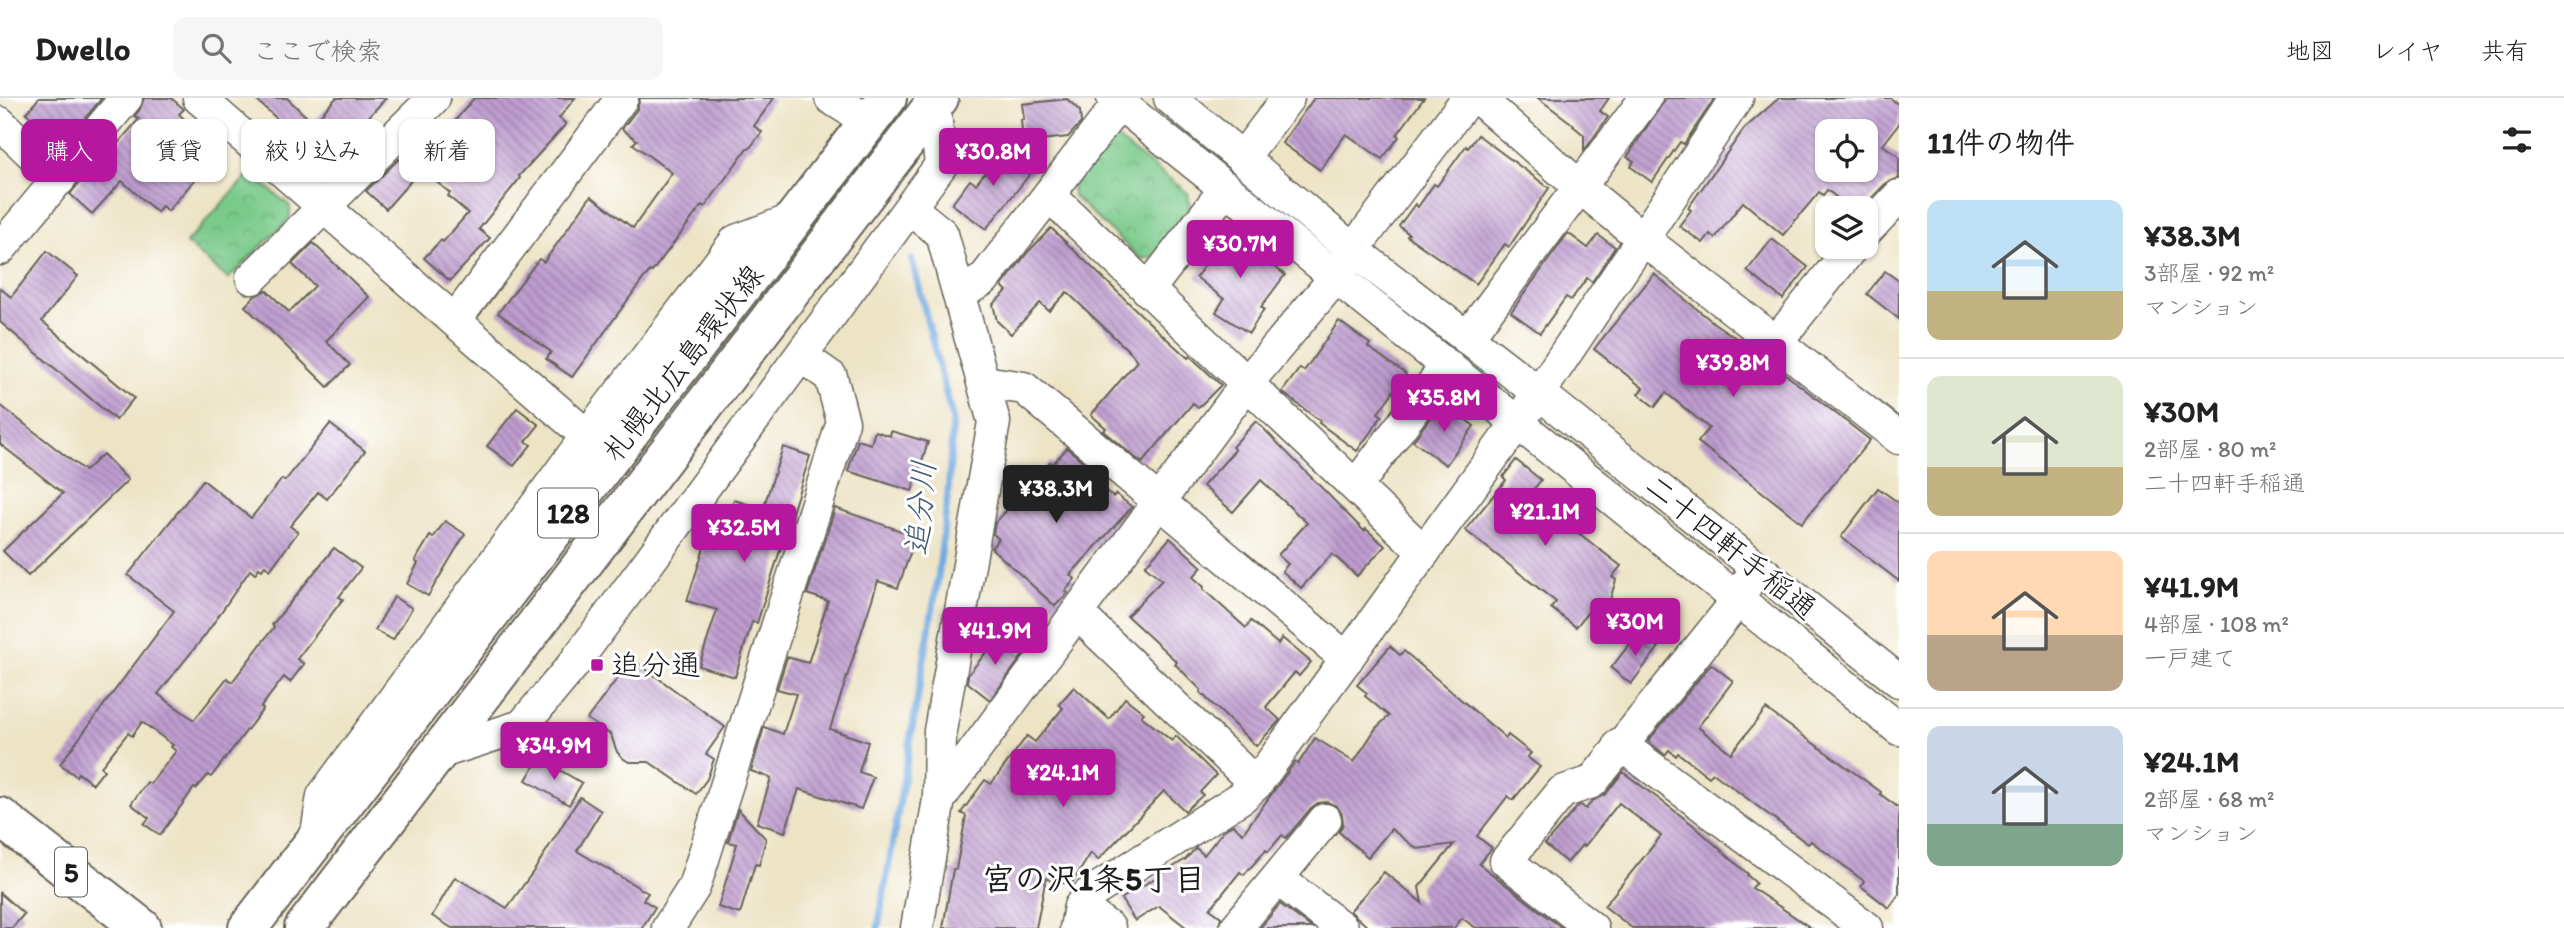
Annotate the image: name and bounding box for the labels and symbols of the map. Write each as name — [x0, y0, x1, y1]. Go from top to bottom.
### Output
pin: ¥30.8M — [936, 129, 1050, 188]
pin: ¥30.7M — [1183, 220, 1297, 280]
street label: 札幌北広島環状線 — [594, 257, 771, 469]
pin: ¥39.8M — [1676, 340, 1790, 399]
pin: ¥35.8M — [1387, 374, 1501, 434]
water label: 追分川 — [897, 459, 943, 557]
pin: ¥38.3M — [999, 466, 1113, 525]
street label: 二十四軒手稲通 — [1638, 466, 1825, 627]
road number: 128 — [538, 488, 598, 538]
pin: ¥21.1M — [1488, 489, 1602, 548]
pin: ¥32.5M — [687, 504, 801, 564]
pin: ¥30M — [1594, 598, 1676, 658]
pin: ¥41.9M — [938, 608, 1052, 667]
place label: 追分通 — [611, 646, 701, 683]
marker: 追分通 — [589, 657, 605, 673]
pin: ¥34.9M — [497, 722, 611, 782]
pin: ¥24.1M — [1006, 750, 1120, 809]
road number: 5 — [55, 848, 87, 896]
district label: 宮の沢1条5丁目 — [982, 860, 1206, 898]

